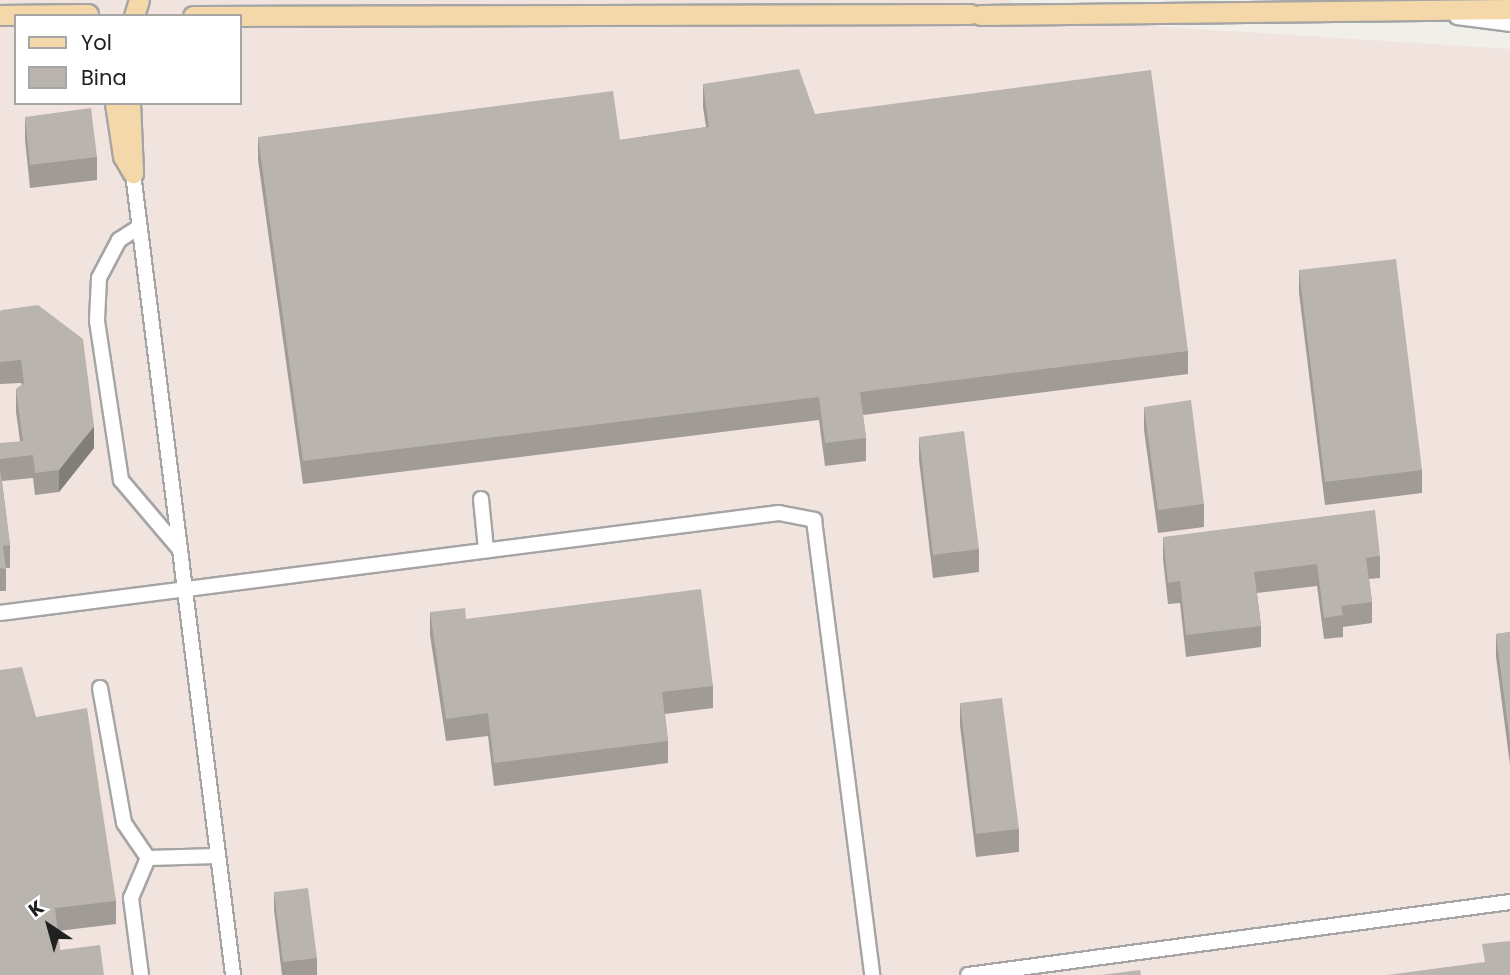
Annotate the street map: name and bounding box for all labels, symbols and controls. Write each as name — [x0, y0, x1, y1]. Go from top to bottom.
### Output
legend — [14, 14, 242, 105]
text: Yol — [81, 28, 112, 57]
text: Bina — [81, 63, 127, 92]
north arrow — [14, 891, 84, 961]
text: K — [23, 894, 50, 923]

